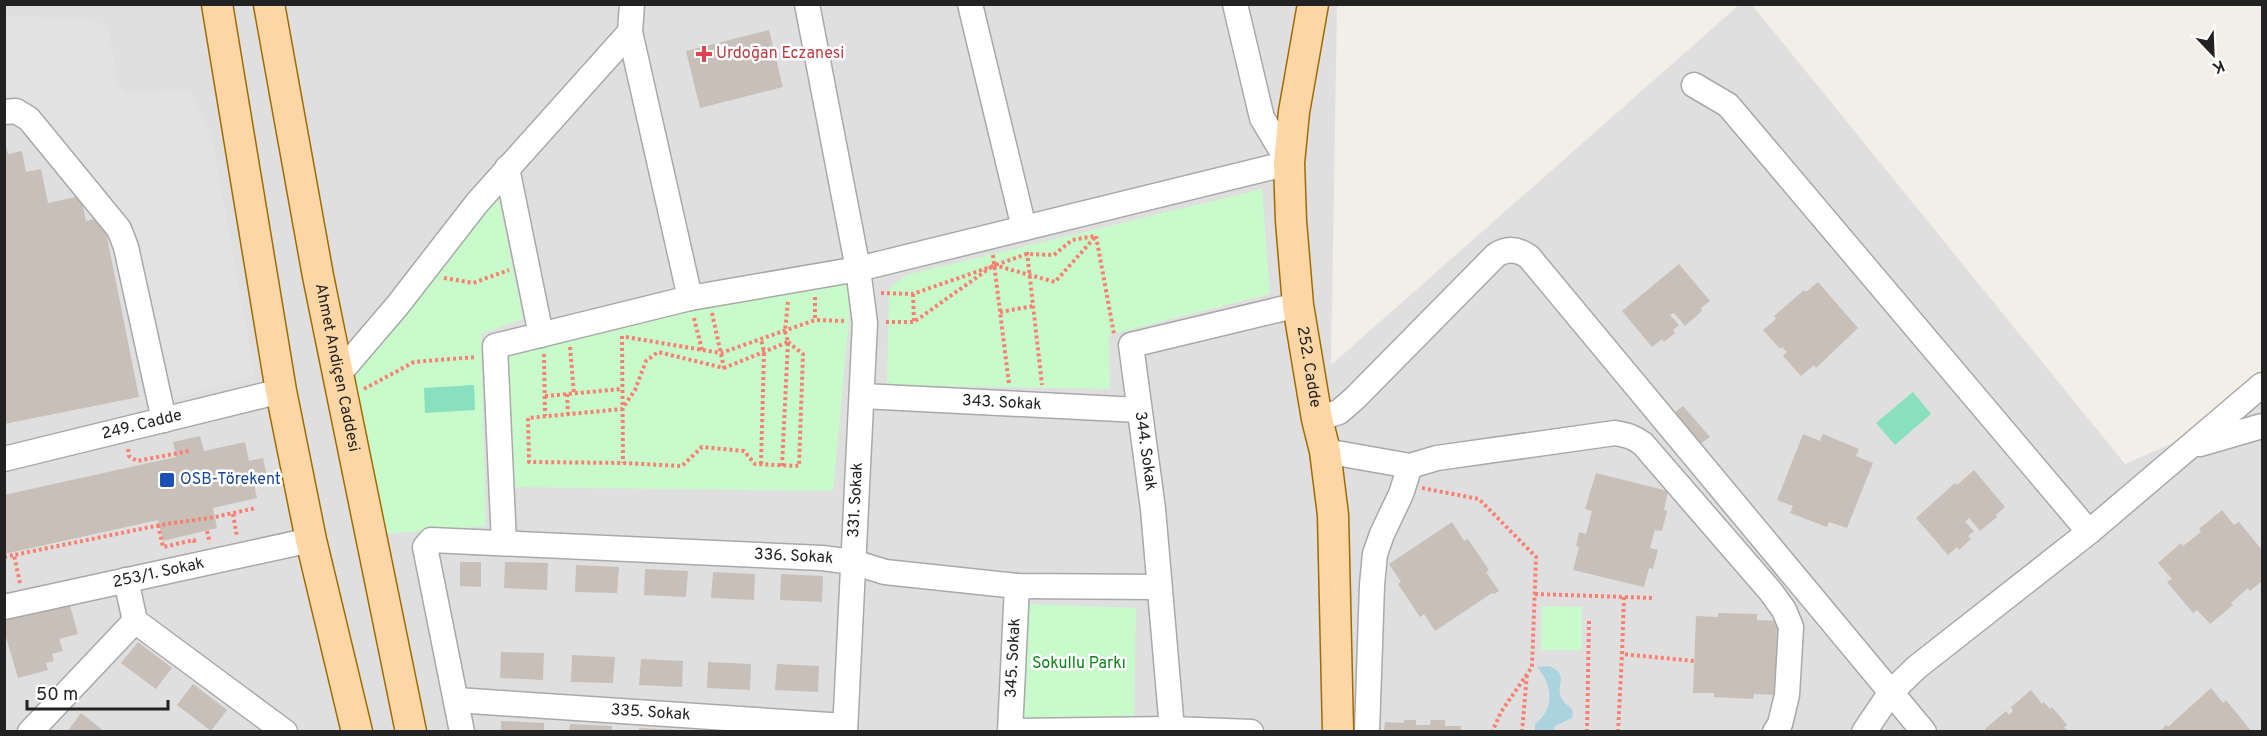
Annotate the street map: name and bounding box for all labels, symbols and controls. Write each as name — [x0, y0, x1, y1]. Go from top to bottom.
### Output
north arrow — [2183, 24, 2243, 84]
place label: Urdoğan Eczanesi — [716, 44, 844, 64]
marker: Urdoğan Eczanesi — [697, 47, 711, 61]
text: K — [2209, 55, 2227, 77]
street label: Ahmet Andiçen Caddesi — [310, 282, 364, 454]
street label: 252. Cadde — [1292, 325, 1325, 409]
street label: 343. Sokak — [961, 391, 1042, 415]
street label: 249. Cadde — [100, 406, 184, 445]
street label: 344. Sokak — [1130, 410, 1160, 492]
street label: 331. Sokak — [844, 462, 868, 538]
place label: OSB-Törekent — [180, 470, 281, 490]
marker: OSB-Törekent — [158, 471, 176, 489]
street label: 336. Sokak — [754, 545, 835, 569]
street label: 253/1. Sokak — [111, 554, 206, 593]
street label: 345. Sokak — [1002, 618, 1025, 699]
park label: Sokullu Parkı — [1032, 654, 1126, 674]
scale bar — [27, 673, 168, 711]
text: 50 m — [36, 684, 78, 707]
street label: 335. Sokak — [610, 700, 691, 726]

